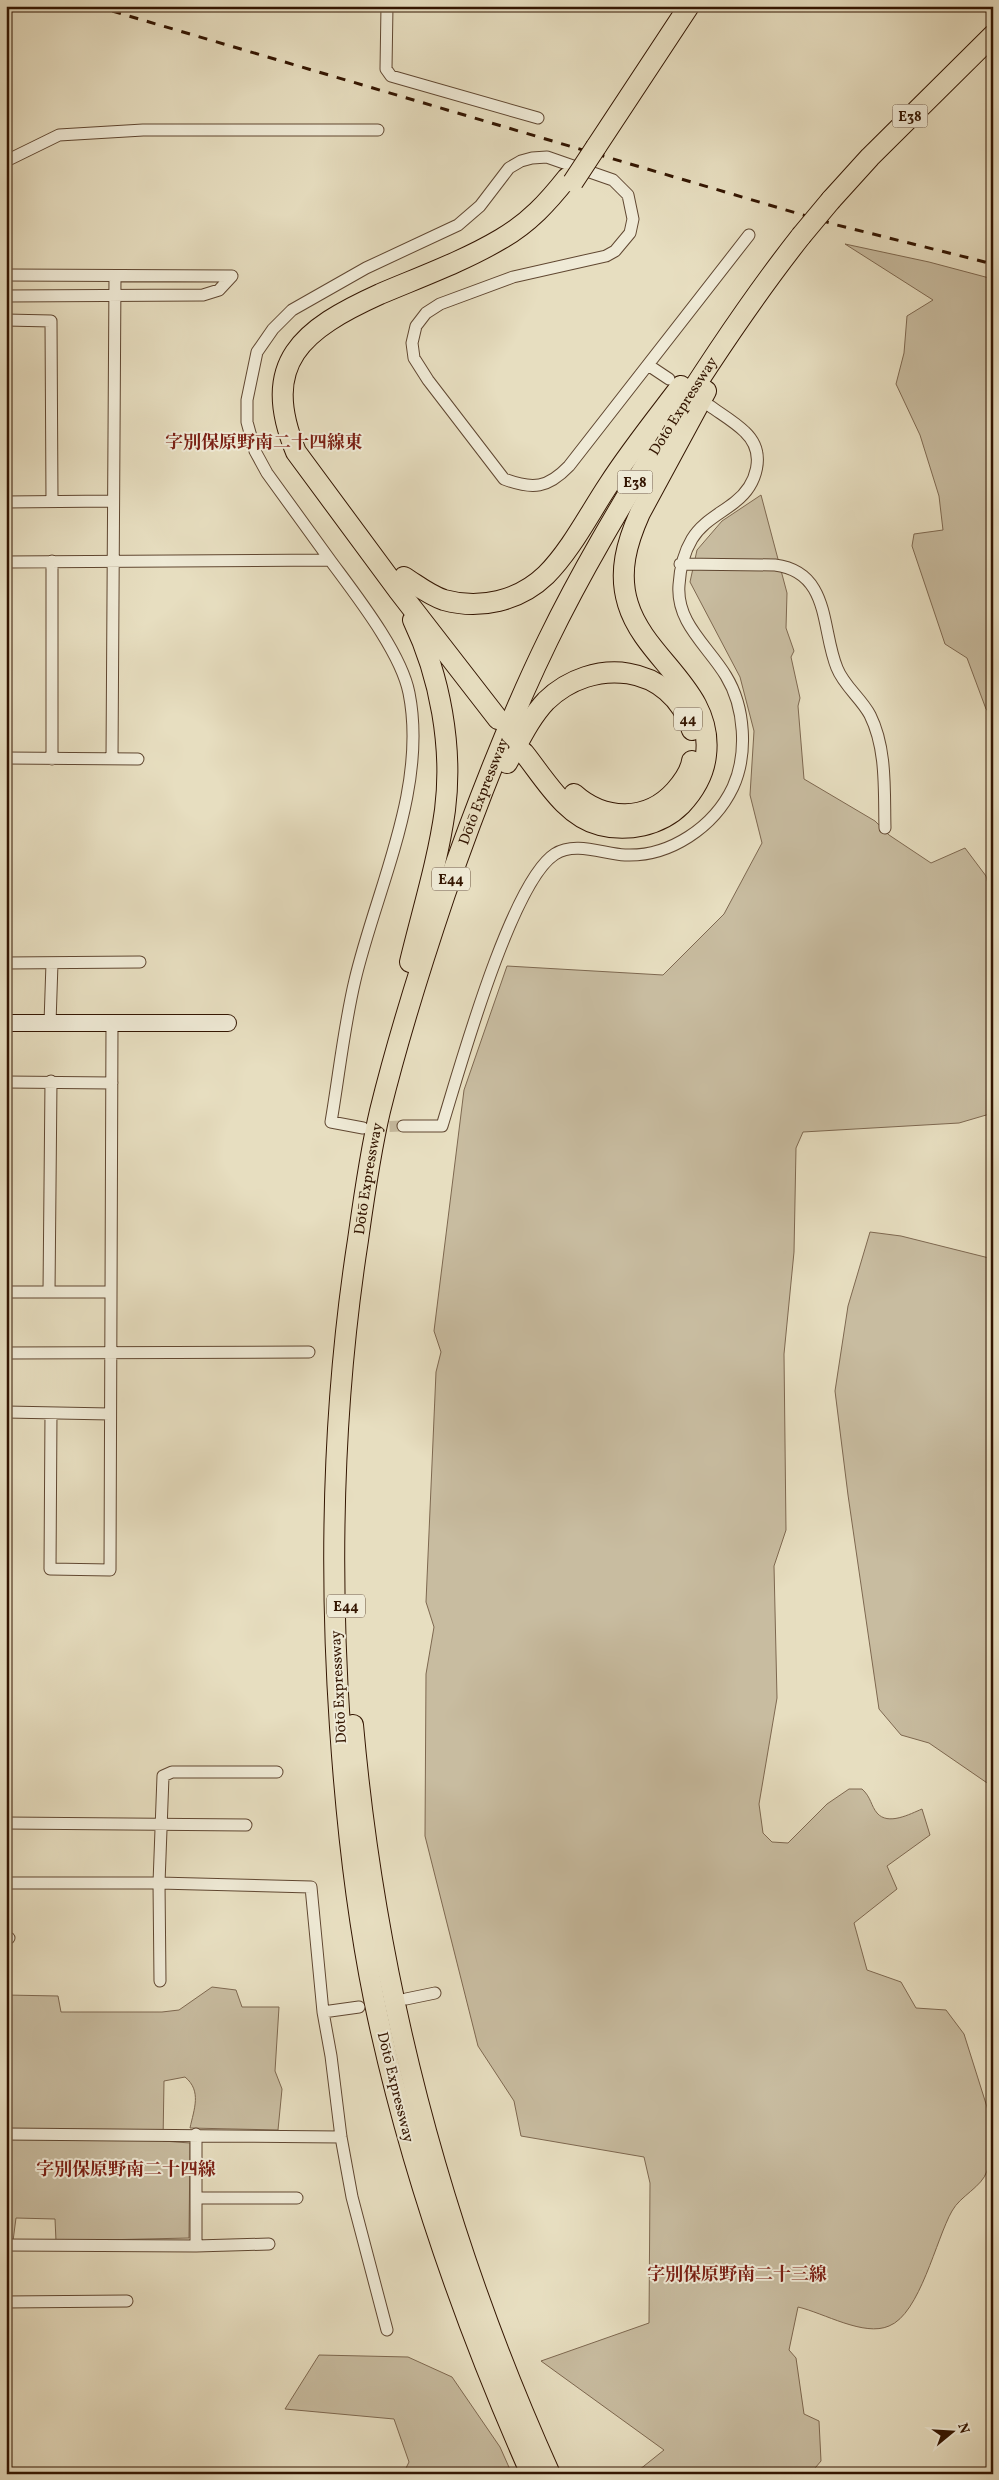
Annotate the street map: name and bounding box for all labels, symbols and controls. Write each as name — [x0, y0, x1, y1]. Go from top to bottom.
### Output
road number: E38 — [892, 104, 928, 128]
street label: Dōtō Expressway — [645, 353, 723, 460]
district label: 字別保原野南二十四線東 — [165, 431, 363, 456]
road number: E38 — [618, 471, 652, 494]
road number: 44 — [674, 708, 702, 731]
street label: Dōtō Expressway — [454, 735, 515, 848]
road number: E44 — [432, 868, 470, 891]
street label: Dōtō Expressway — [350, 1121, 389, 1236]
road number: E44 — [327, 1594, 365, 1618]
street label: Dōtō Expressway — [326, 1630, 353, 1744]
street label: Dōtō Expressway — [371, 2030, 418, 2145]
district label: 字別保原野南二十四線 — [36, 2158, 216, 2183]
district label: 字別保原野南二十三線 — [647, 2263, 827, 2288]
north arrow — [926, 2408, 976, 2458]
text: N — [952, 2421, 974, 2436]

